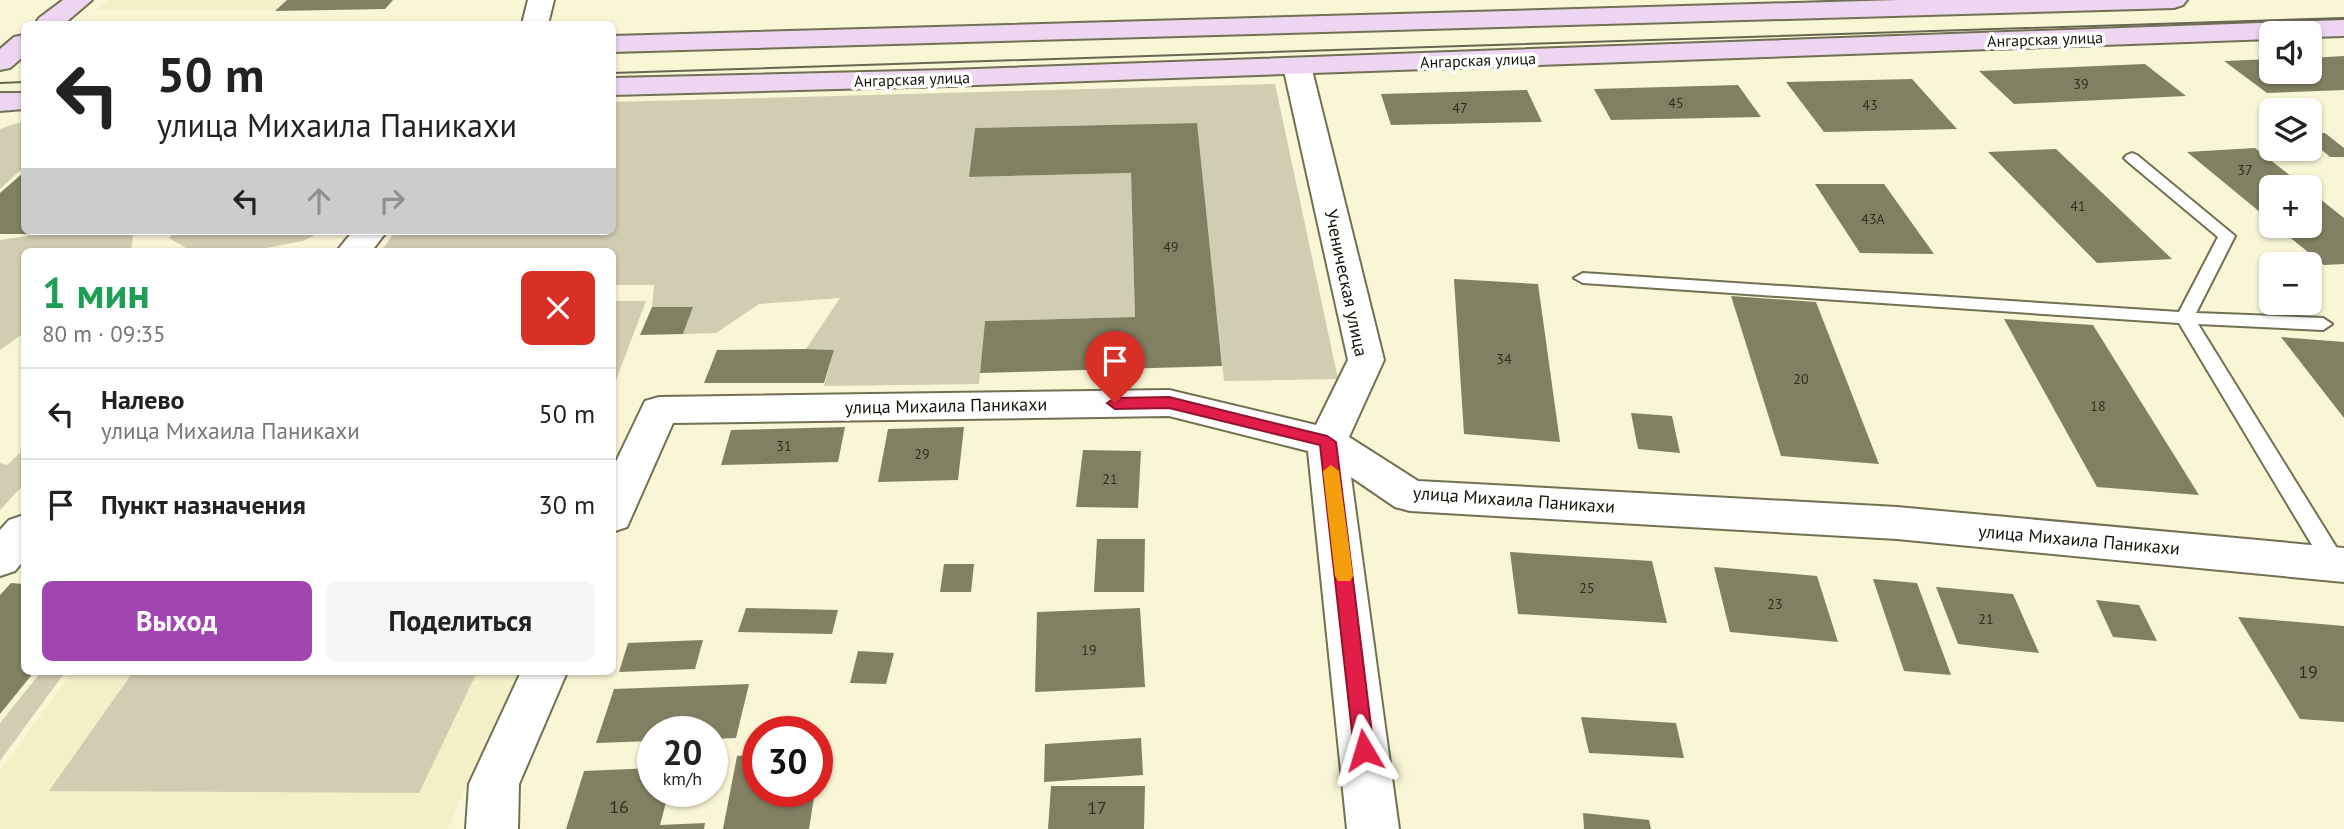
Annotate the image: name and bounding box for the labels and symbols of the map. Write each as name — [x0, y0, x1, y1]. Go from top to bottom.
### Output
street label: Ангарская улица — [1987, 27, 2103, 51]
street label: Ангарская улица — [1420, 48, 1536, 72]
street label: Ангарская улица — [854, 67, 970, 91]
house number: 39 — [2073, 75, 2089, 93]
house number: 45 — [1668, 94, 1684, 112]
house number: 43 — [1862, 96, 1878, 114]
house number: 47 — [1452, 99, 1468, 117]
house number: 37 — [2237, 161, 2253, 179]
house number: 41 — [2070, 197, 2086, 215]
street label: Ученическая улица — [1320, 207, 1373, 358]
house number: 43А — [1861, 210, 1886, 228]
house number: 49 — [1163, 238, 1179, 256]
pin — [1085, 331, 1145, 403]
house number: 34 — [1496, 350, 1512, 368]
house number: 20 — [1793, 370, 1809, 388]
street label: улица Михаила Паникахи — [845, 392, 1047, 419]
house number: 18 — [2090, 397, 2106, 415]
house number: 31 — [776, 437, 792, 455]
house number: 29 — [914, 445, 930, 463]
house number: 21 — [1102, 470, 1118, 488]
street label: улица Михаила Паникахи — [1412, 481, 1616, 518]
street label: улица Михаила Паникахи — [1977, 519, 2181, 560]
house number: 25 — [1579, 579, 1595, 597]
house number: 23 — [1767, 595, 1783, 613]
house number: 21 — [1978, 610, 1994, 628]
house number: 19 — [1081, 641, 1097, 659]
house number: 19 — [2298, 660, 2318, 683]
position arrow — [1327, 713, 1401, 787]
speed limit sign: 30 — [742, 716, 833, 807]
house number: 16 — [609, 795, 629, 818]
house number: 17 — [1087, 796, 1107, 819]

